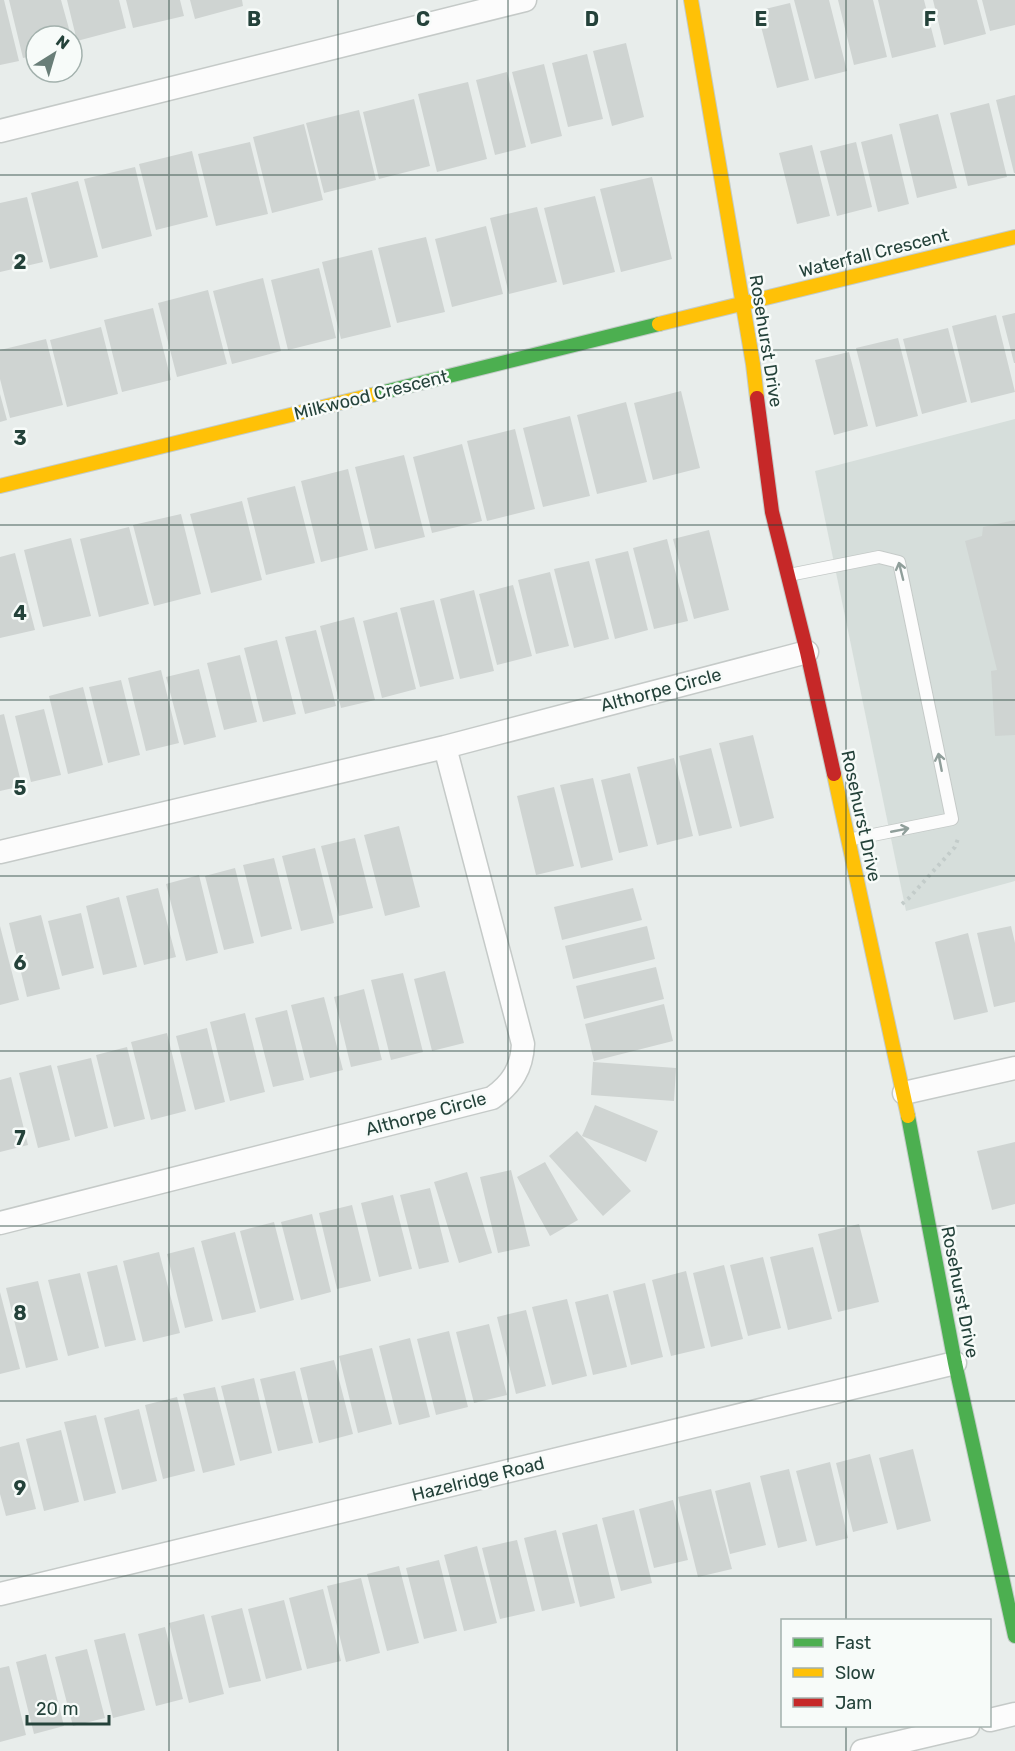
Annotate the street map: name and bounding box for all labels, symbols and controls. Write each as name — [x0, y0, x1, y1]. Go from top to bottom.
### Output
text: B — [247, 7, 261, 31]
text: C — [416, 7, 430, 31]
text: D — [585, 7, 599, 31]
text: E — [755, 7, 767, 31]
text: F — [924, 7, 936, 31]
north arrow — [24, 24, 84, 84]
text: N — [52, 31, 73, 53]
street label: Waterfall Crescent — [797, 224, 951, 282]
text: 2 — [14, 250, 27, 274]
street label: Rosehurst Drive — [745, 273, 787, 409]
street label: Milkwood Crescent — [292, 365, 450, 425]
text: 3 — [13, 426, 27, 450]
one-way arrow — [894, 562, 906, 581]
text: 4 — [13, 601, 27, 625]
street label: Althorpe Circle — [598, 663, 724, 717]
street label: Rosehurst Drive — [836, 748, 886, 884]
one-way arrow — [934, 753, 945, 772]
text: 5 — [14, 776, 27, 800]
one-way arrow — [890, 824, 909, 835]
text: 6 — [13, 951, 27, 975]
street label: Althorpe Circle — [363, 1087, 489, 1141]
text: 7 — [14, 1126, 26, 1150]
street label: Rosehurst Drive — [936, 1224, 984, 1360]
text: 8 — [13, 1301, 27, 1325]
street label: Hazelridge Road — [409, 1452, 547, 1506]
text: 9 — [14, 1476, 27, 1500]
legend — [781, 1619, 991, 1727]
text: Fast — [835, 1632, 871, 1654]
text: Slow — [835, 1662, 875, 1684]
scale bar — [27, 1688, 110, 1726]
text: Jam — [835, 1692, 872, 1714]
text: 20 m — [36, 1698, 78, 1720]

